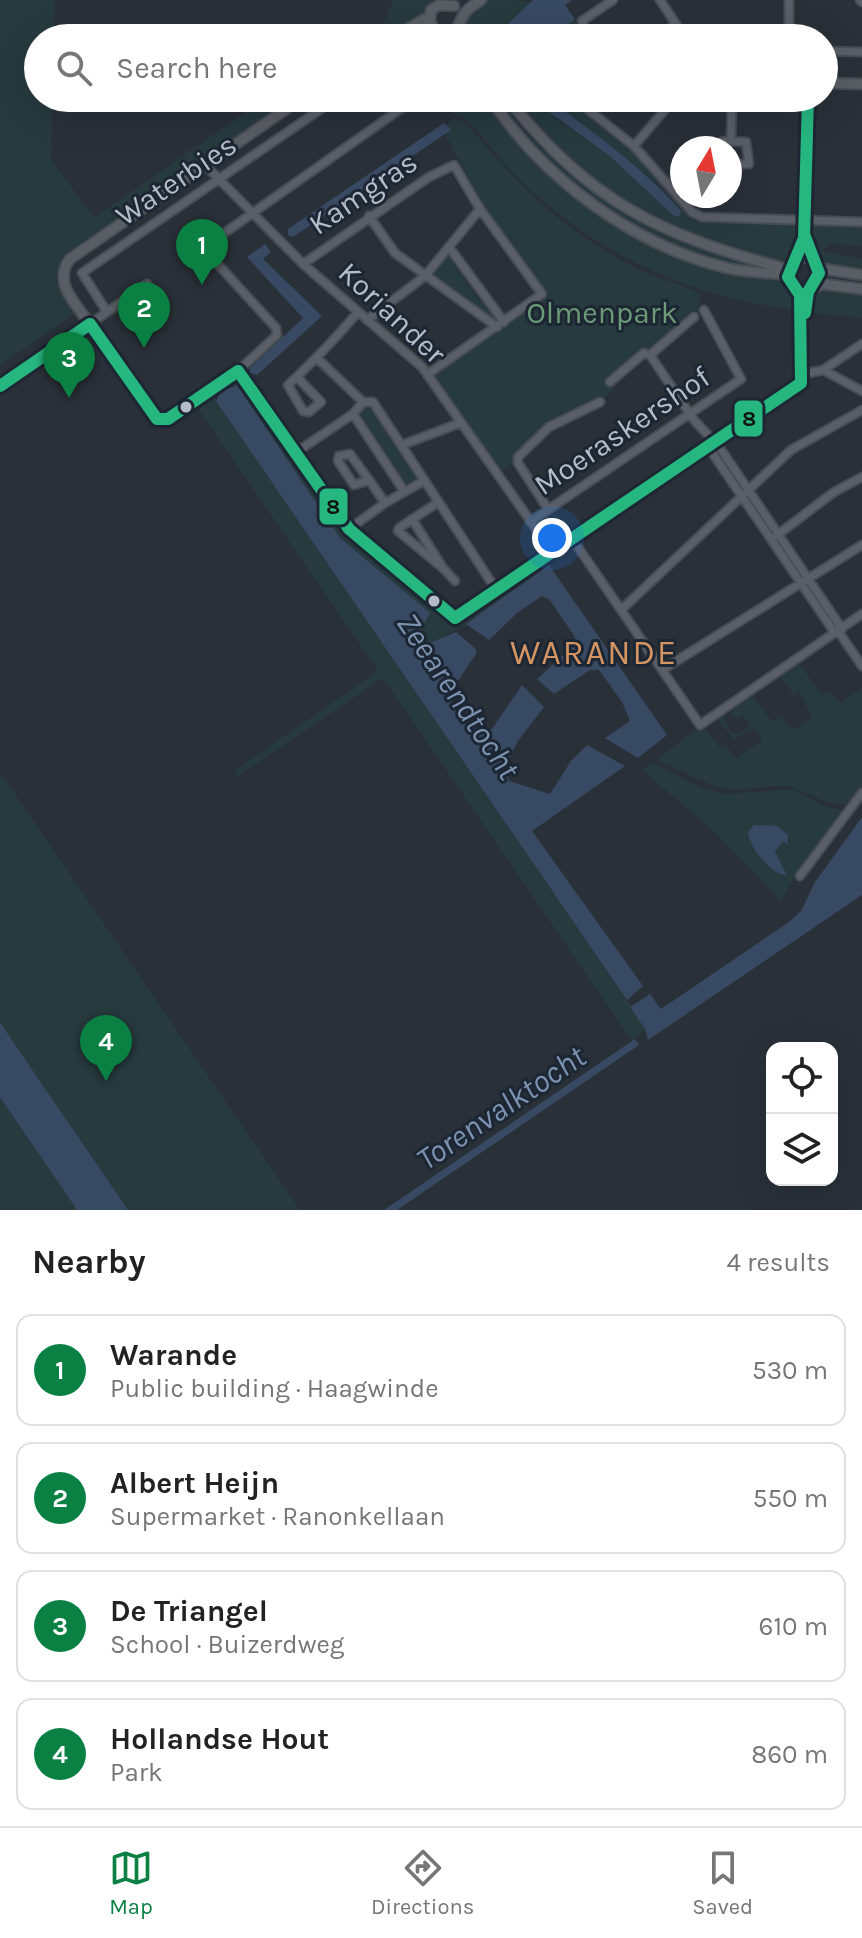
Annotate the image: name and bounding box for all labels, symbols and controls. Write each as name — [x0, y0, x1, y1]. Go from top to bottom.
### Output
search box — [24, 24, 838, 112]
icon: search — [52, 46, 96, 90]
text: Search here — [116, 50, 277, 86]
street label: Waterbies — [109, 127, 243, 233]
north arrow — [670, 136, 742, 208]
street label: Kamgras — [302, 144, 424, 242]
pin: 1 — [176, 219, 228, 285]
street label: Koriander — [331, 254, 453, 372]
pin: 2 — [118, 282, 170, 348]
park label: Olmenpark — [526, 295, 678, 331]
pin: 3 — [43, 332, 95, 398]
street label: Moeraskershof — [527, 359, 717, 503]
unlabelled marker — [178, 399, 194, 415]
line badge: 8 — [733, 399, 764, 438]
text: 8 — [742, 406, 756, 432]
line badge: 8 — [318, 487, 349, 526]
text: 8 — [326, 494, 340, 520]
your location — [532, 518, 572, 558]
unlabelled marker — [426, 593, 442, 609]
water label: Zeearendtocht — [389, 606, 528, 787]
district label: WARANDE — [510, 633, 678, 673]
pin: 4 — [80, 1015, 132, 1081]
water label: Torenvalktocht — [410, 1037, 593, 1178]
map controls — [766, 1042, 838, 1186]
button: locate — [766, 1042, 838, 1114]
button: layers — [766, 1114, 838, 1186]
text: Nearby — [32, 1242, 146, 1282]
text: 4 results — [726, 1247, 830, 1278]
text: Warande — [110, 1337, 237, 1373]
text: 1 — [55, 1355, 65, 1386]
text: 530 m — [752, 1355, 828, 1386]
text: Public building · Haagwinde — [110, 1373, 439, 1404]
text: Albert Heijn — [110, 1465, 279, 1501]
text: 2 — [52, 1483, 68, 1514]
text: 550 m — [753, 1483, 828, 1514]
text: Supermarket · Ranonkellaan — [110, 1501, 445, 1532]
text: De Triangel — [110, 1593, 268, 1629]
text: 3 — [52, 1611, 68, 1642]
text: 610 m — [759, 1611, 828, 1642]
text: School · Buizerdweg — [110, 1629, 345, 1660]
text: Hollandse Hout — [110, 1721, 329, 1757]
text: 4 — [52, 1739, 68, 1770]
text: 860 m — [751, 1739, 828, 1770]
text: Park — [110, 1757, 163, 1788]
tab: Map — [109, 1846, 153, 1920]
tab: Directions — [371, 1846, 474, 1920]
tab: Saved — [692, 1846, 753, 1920]

